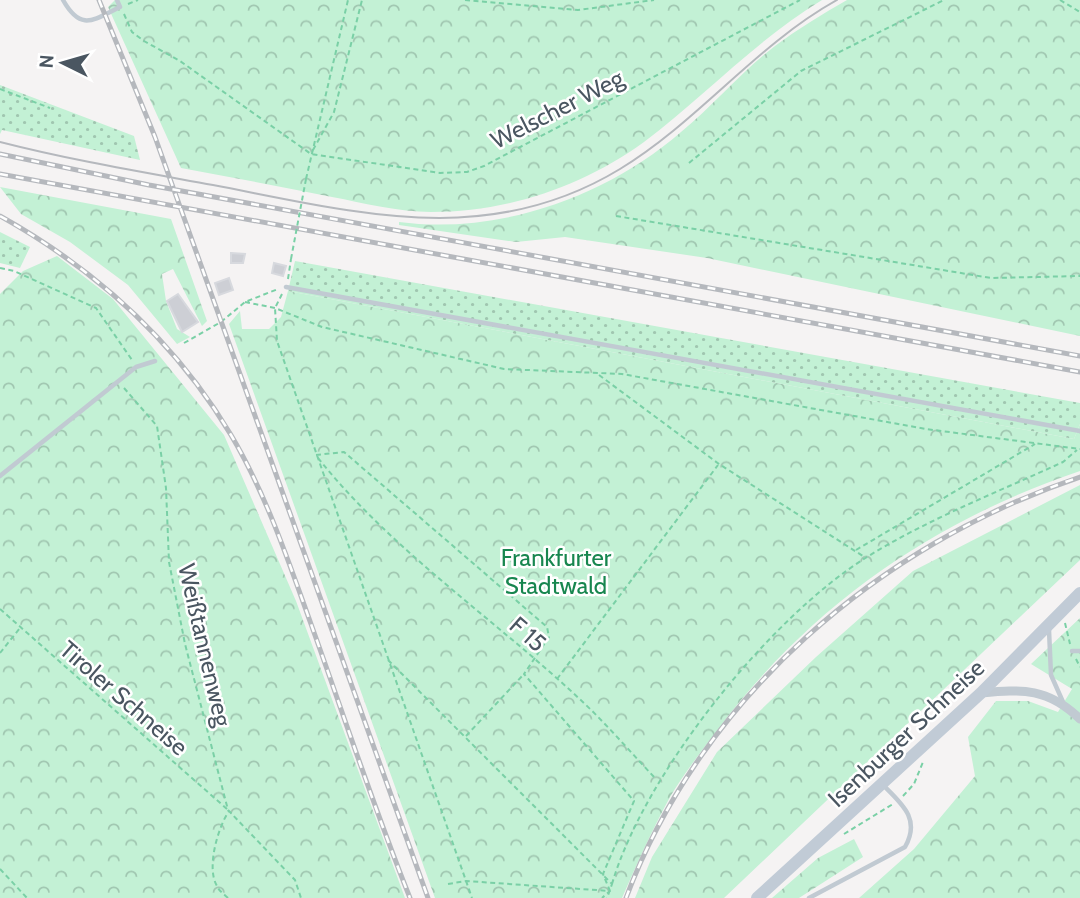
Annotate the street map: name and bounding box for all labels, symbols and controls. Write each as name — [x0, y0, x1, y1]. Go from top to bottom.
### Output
north arrow — [28, 28, 98, 98]
text: N — [35, 54, 59, 69]
street label: Welscher Weg — [486, 63, 629, 155]
park label: Frankfurter Stadtwald — [501, 543, 612, 600]
street label: Weißtannenweg — [172, 561, 238, 730]
street label: F 15 — [504, 610, 552, 658]
street label: Tiroler Schneise — [54, 635, 194, 761]
street label: Isenburger Schneise — [822, 653, 990, 813]

